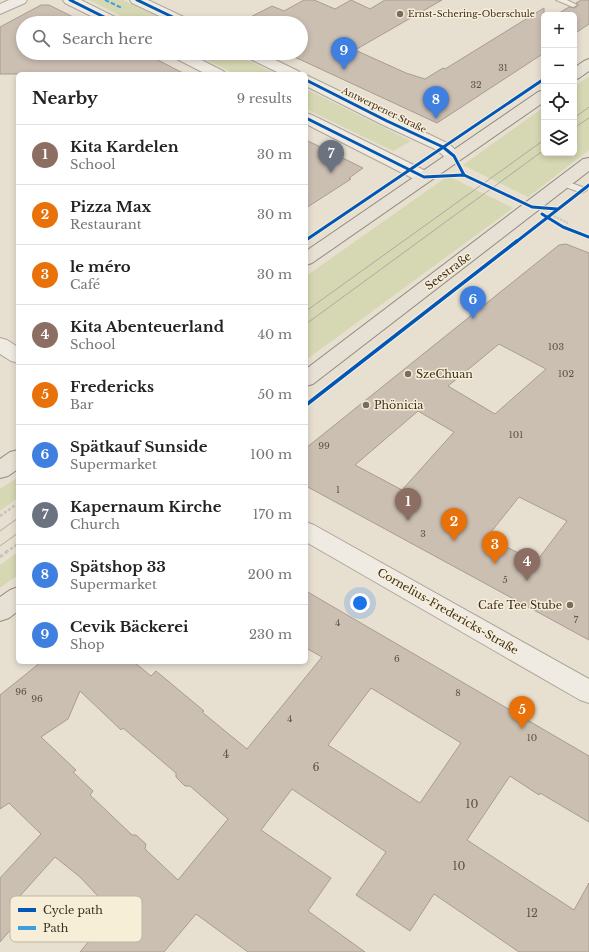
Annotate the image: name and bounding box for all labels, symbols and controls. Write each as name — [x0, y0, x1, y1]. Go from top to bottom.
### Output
place label: Ernst-Schering-Oberschule — [408, 8, 535, 19]
marker: Ernst-Schering-Oberschule — [395, 9, 405, 19]
map controls — [541, 12, 577, 156]
button: + — [541, 12, 577, 48]
search box — [16, 16, 308, 60]
icon: search — [30, 27, 52, 49]
text: Search here — [62, 29, 153, 48]
pin: 9 — [331, 37, 357, 70]
button: − — [541, 48, 577, 84]
house number: 31 — [498, 62, 508, 73]
house number: 32 — [470, 79, 482, 90]
street label: Antwerpener Straße — [339, 84, 428, 135]
button: locate — [541, 84, 577, 120]
pin: 8 — [423, 86, 449, 119]
text: Nearby — [32, 88, 98, 109]
text: 9 results — [237, 90, 292, 107]
button: layers — [541, 120, 577, 156]
text: Kita Kardelen — [70, 137, 179, 156]
pin: 7 — [318, 140, 344, 173]
text: 1 — [42, 146, 48, 163]
text: 30 m — [257, 146, 292, 163]
text: School — [70, 156, 116, 173]
text: Pizza Max — [70, 197, 151, 216]
text: 2 — [41, 206, 49, 223]
text: 30 m — [257, 206, 292, 223]
text: Restaurant — [70, 216, 142, 233]
street label: Seestraße — [422, 249, 474, 293]
text: le méro — [70, 257, 131, 276]
text: 3 — [41, 266, 49, 283]
text: 30 m — [257, 266, 292, 283]
text: Café — [70, 276, 100, 293]
pin: 6 — [460, 286, 486, 319]
text: Kita Abenteuerland — [70, 317, 224, 336]
text: 4 — [41, 326, 49, 343]
text: 40 m — [257, 326, 292, 343]
text: School — [70, 336, 116, 353]
house number: 103 — [548, 341, 564, 352]
place label: SzeChuan — [416, 367, 473, 381]
house number: 102 — [558, 368, 574, 379]
marker: SzeChuan — [403, 369, 413, 379]
text: Fredericks — [70, 377, 154, 396]
text: 5 — [41, 386, 49, 403]
text: 50 m — [258, 386, 292, 403]
text: Bar — [70, 396, 93, 413]
place label: Phönicia — [374, 398, 424, 412]
marker: Phönicia — [361, 400, 371, 410]
house number: 101 — [509, 429, 523, 440]
text: Spätkauf Sunside — [70, 437, 207, 456]
house number: 99 — [318, 440, 330, 451]
text: 6 — [41, 446, 49, 463]
text: 100 m — [250, 446, 292, 463]
text: Supermarket — [70, 456, 157, 473]
house number: 1 — [336, 484, 340, 495]
pin: 1 — [395, 488, 421, 521]
text: Kapernaum Kirche — [70, 497, 221, 516]
text: 7 — [42, 506, 48, 523]
text: 170 m — [253, 506, 292, 523]
pin: 2 — [441, 508, 467, 541]
text: Church — [70, 516, 120, 533]
house number: 3 — [420, 528, 426, 539]
pin: 3 — [482, 531, 508, 564]
pin: 4 — [514, 548, 540, 581]
text: Spätshop 33 — [70, 557, 166, 576]
street label: Cornelius-Fredericks-Straße — [375, 565, 521, 657]
text: 8 — [41, 566, 49, 583]
text: 200 m — [248, 566, 292, 583]
house number: 5 — [502, 574, 508, 585]
text: Supermarket — [70, 576, 157, 593]
your location — [350, 593, 370, 613]
place label: Cafe Tee Stube — [478, 598, 562, 612]
marker: Cafe Tee Stube — [565, 600, 575, 610]
house number: 7 — [574, 614, 579, 625]
text: Cevik Bäckerei — [70, 617, 188, 636]
house number: 4 — [335, 617, 341, 628]
text: 9 — [41, 626, 49, 643]
text: 230 m — [249, 626, 292, 643]
text: Shop — [70, 636, 105, 653]
house number: 6 — [394, 653, 400, 664]
house number: 96 — [15, 686, 27, 697]
house number: 8 — [455, 687, 461, 698]
house number: 96 — [31, 693, 43, 704]
pin: 5 — [509, 696, 535, 729]
house number: 4 — [287, 713, 293, 724]
house number: 10 — [527, 732, 537, 743]
house number: 4 — [223, 747, 229, 761]
house number: 6 — [312, 760, 320, 774]
house number: 10 — [466, 797, 479, 811]
house number: 10 — [453, 859, 466, 873]
legend — [10, 896, 142, 942]
text: Cycle path — [43, 903, 103, 917]
house number: 12 — [526, 906, 538, 920]
text: Path — [43, 921, 69, 935]

